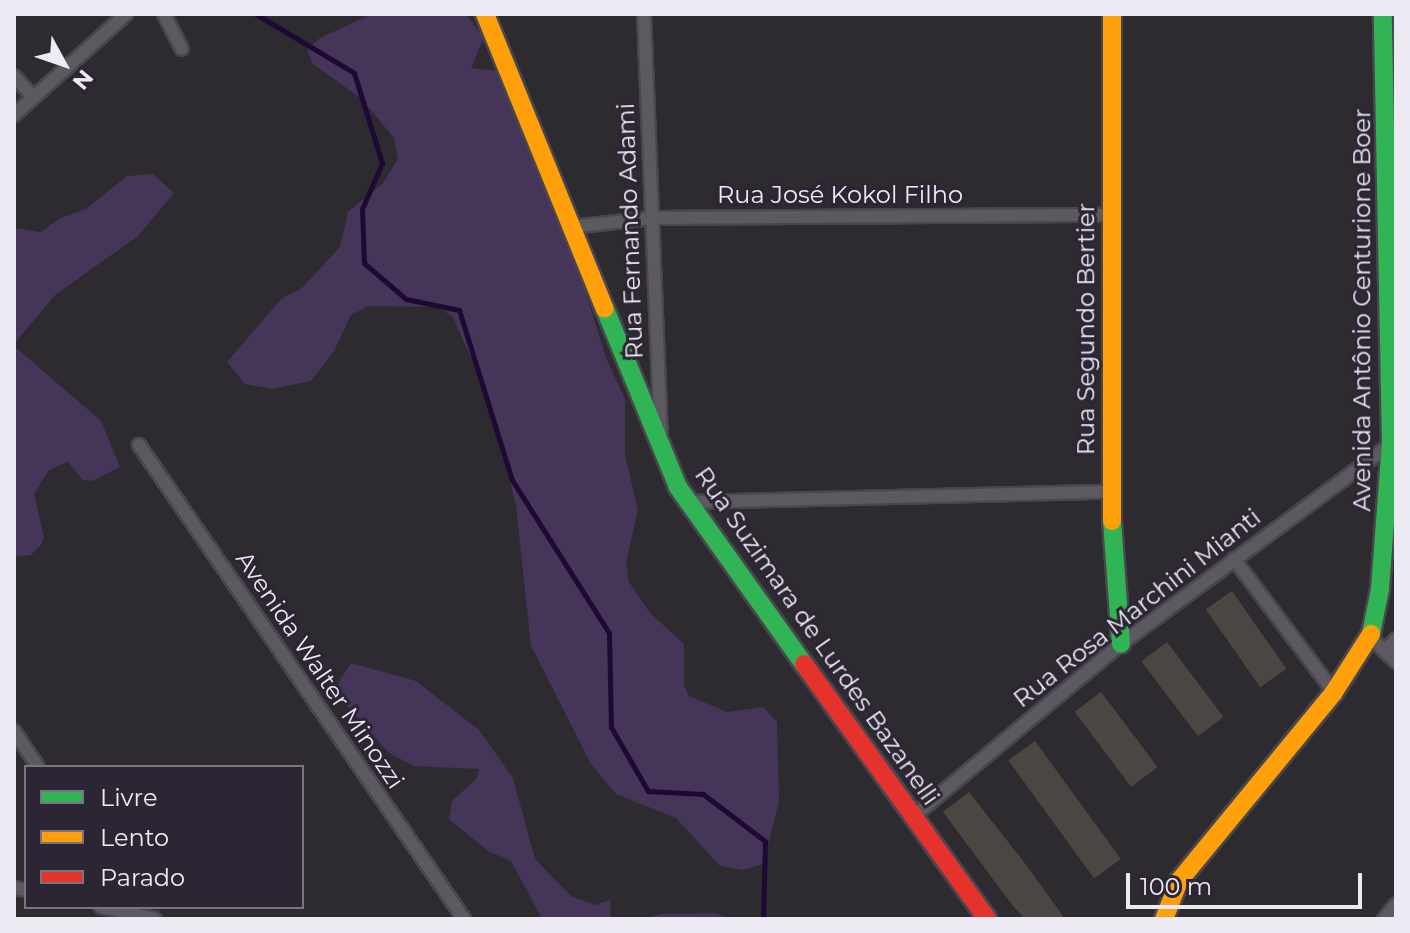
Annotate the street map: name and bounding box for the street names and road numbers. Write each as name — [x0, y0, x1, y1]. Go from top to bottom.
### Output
street label: Rua Fernando Adami — [611, 102, 649, 360]
street label: Avenida Antônio Centurione Boer — [1348, 108, 1376, 512]
street label: Rua José Kokol Filho — [717, 181, 963, 209]
street label: Rua Segundo Bertier — [1072, 203, 1100, 455]
street label: Rua Suzimara de Lurdes Bazanelli — [689, 461, 945, 811]
street label: Rua Rosa Marchini Mianti — [1008, 503, 1266, 713]
street label: Avenida Walter Minozzi — [230, 546, 410, 794]

